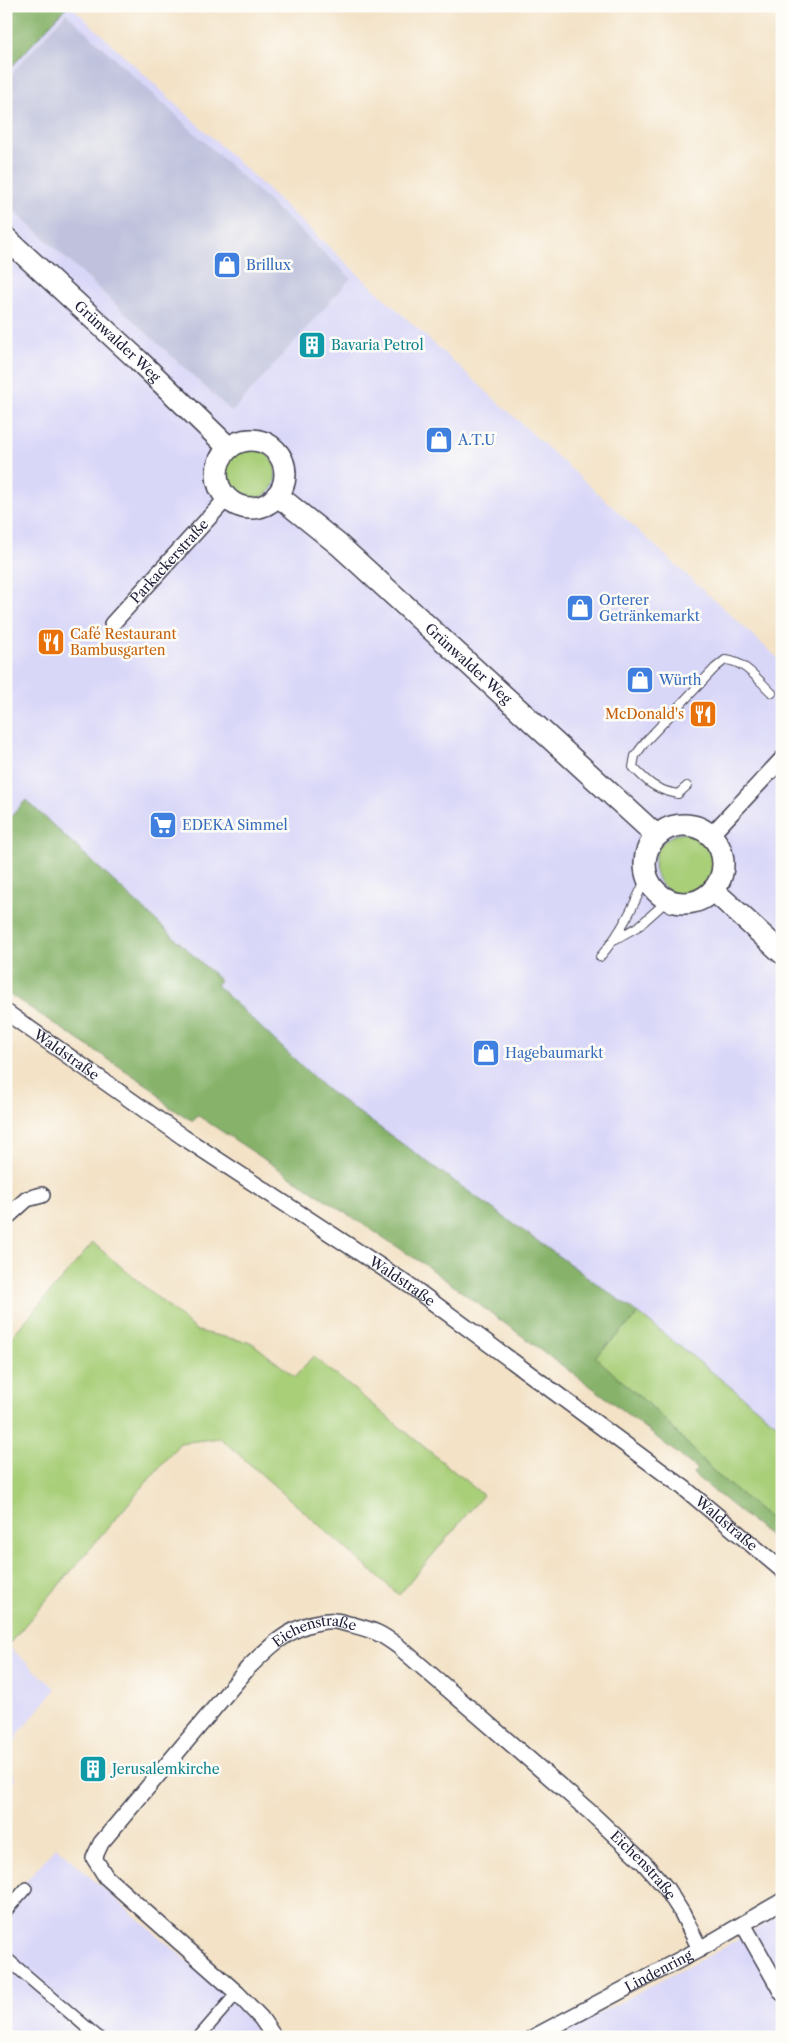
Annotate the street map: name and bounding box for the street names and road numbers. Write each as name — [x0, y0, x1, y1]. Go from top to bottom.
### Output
street label: Grünwalder Weg — [71, 297, 165, 386]
street label: Parkackerstraße — [126, 515, 212, 607]
street label: Grünwalder Weg — [421, 619, 516, 708]
street label: Waldstraße — [29, 1025, 103, 1084]
street label: Waldstraße — [365, 1252, 439, 1310]
street label: Waldstraße — [691, 1492, 761, 1555]
street label: Eichenstraße — [269, 1612, 358, 1651]
street label: Eichenstraße — [606, 1827, 680, 1903]
street label: Lindenring — [622, 1945, 696, 1996]

